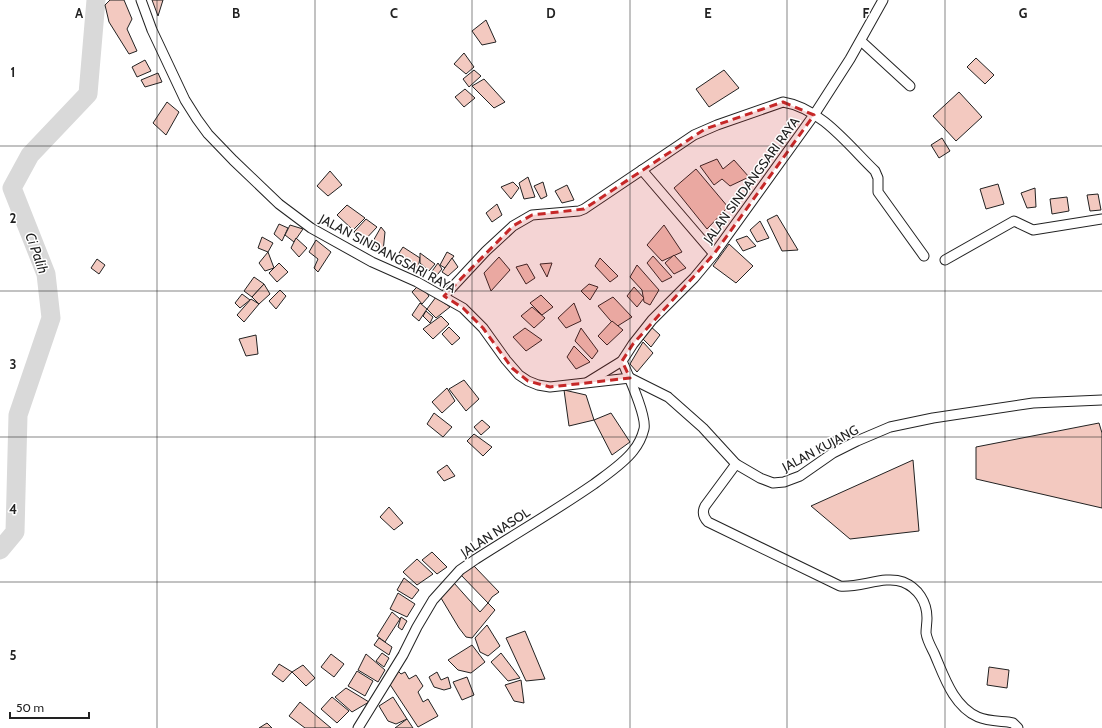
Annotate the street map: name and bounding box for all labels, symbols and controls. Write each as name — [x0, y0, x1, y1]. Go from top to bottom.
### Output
text: A — [75, 5, 84, 21]
text: B — [232, 5, 240, 21]
text: C — [390, 5, 398, 21]
text: D — [546, 5, 556, 21]
text: E — [704, 5, 712, 21]
text: F — [863, 5, 870, 21]
text: G — [1019, 5, 1028, 21]
text: 1 — [11, 64, 15, 80]
street label: JALAN SINDANGSARI RAYA — [699, 114, 802, 247]
text: 2 — [10, 210, 17, 226]
street label: JALAN SINDANGSARI RAYA — [316, 210, 459, 296]
water label: Ci Palih — [21, 230, 53, 276]
text: 3 — [9, 356, 17, 372]
street label: JALAN KUJANG — [778, 421, 861, 475]
text: 4 — [9, 501, 17, 517]
street label: JALAN NASOL — [457, 503, 533, 561]
text: 5 — [10, 647, 17, 663]
scale bar — [10, 694, 89, 720]
text: 50 m — [16, 700, 44, 715]

